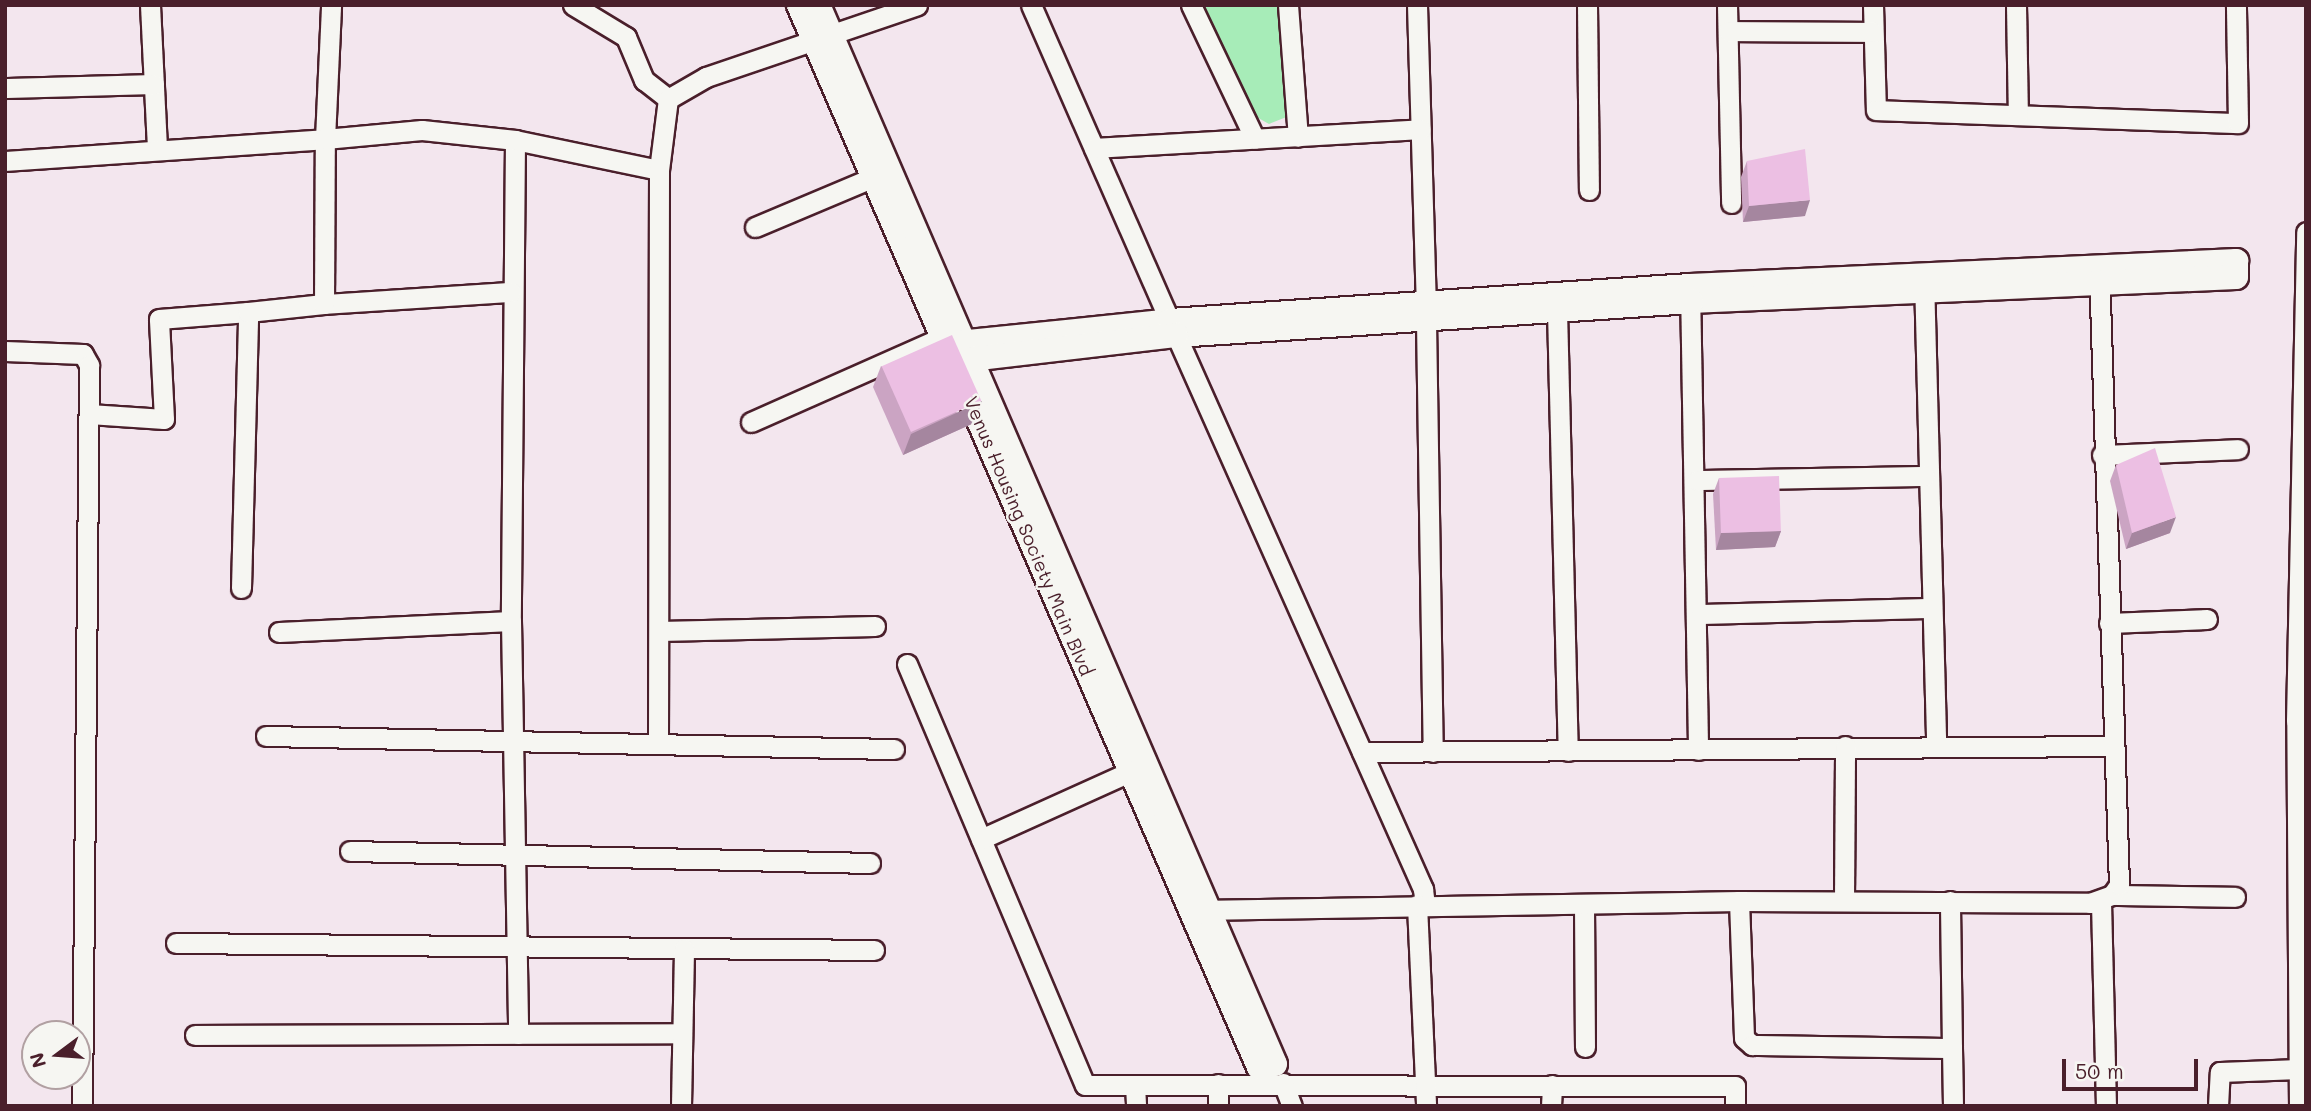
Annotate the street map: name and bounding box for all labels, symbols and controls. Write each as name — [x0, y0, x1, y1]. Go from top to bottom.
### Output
street label: Venus Housing Society Main Blvd — [960, 393, 1098, 679]
north arrow — [21, 1020, 91, 1090]
scale bar — [2066, 1044, 2202, 1088]
text: N — [23, 1050, 51, 1071]
text: 50 m — [2075, 1057, 2124, 1084]

